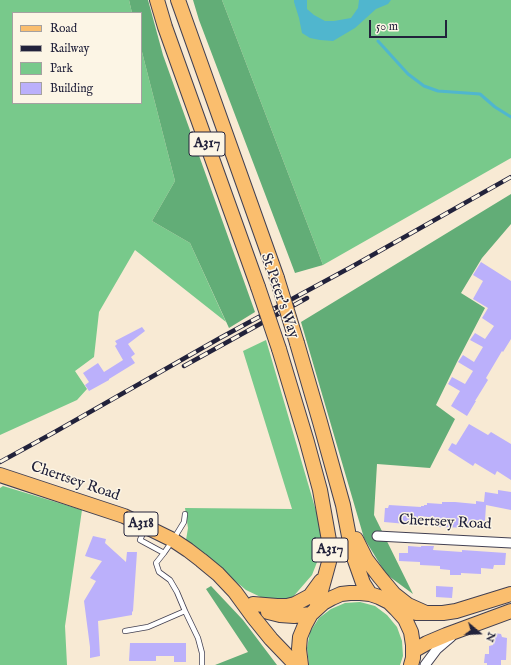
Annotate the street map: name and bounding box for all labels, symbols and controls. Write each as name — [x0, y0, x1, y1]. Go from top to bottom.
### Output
legend — [12, 12, 142, 104]
scale bar — [371, 12, 449, 38]
text: 50 m — [376, 19, 398, 34]
text: Road — [50, 21, 77, 36]
text: Railway — [50, 41, 89, 56]
text: Park — [50, 61, 73, 76]
text: Building — [50, 81, 93, 96]
road number: A317 — [189, 132, 225, 156]
street label: St Peter's Way — [256, 251, 302, 341]
street label: Chertsey Road — [28, 458, 122, 506]
road number: A318 — [124, 512, 158, 536]
street label: Chertsey Road — [398, 512, 492, 534]
road number: A317 — [312, 538, 348, 562]
north arrow — [459, 613, 499, 653]
text: N — [482, 630, 499, 644]

